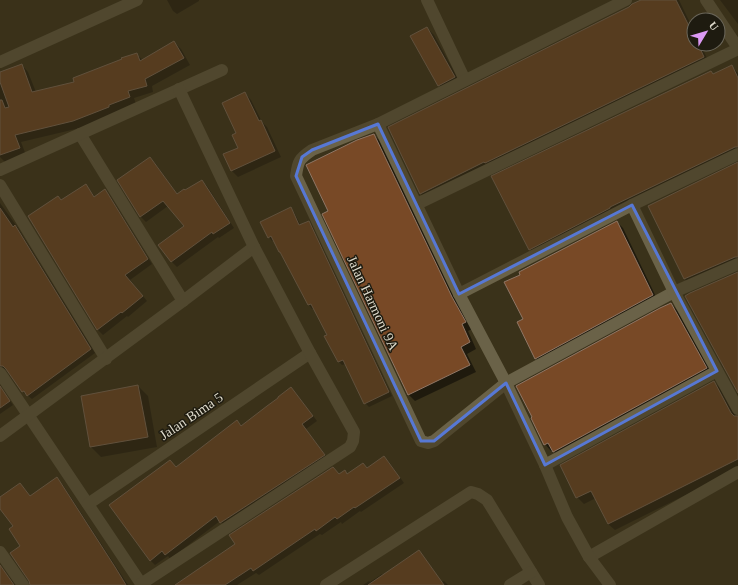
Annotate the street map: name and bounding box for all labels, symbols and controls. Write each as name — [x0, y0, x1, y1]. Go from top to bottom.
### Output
north arrow — [686, 12, 726, 52]
text: U — [707, 19, 721, 33]
street label: Jalan Harmoni 9A — [344, 254, 401, 354]
street label: Jalan Bima 5 — [157, 390, 226, 443]

